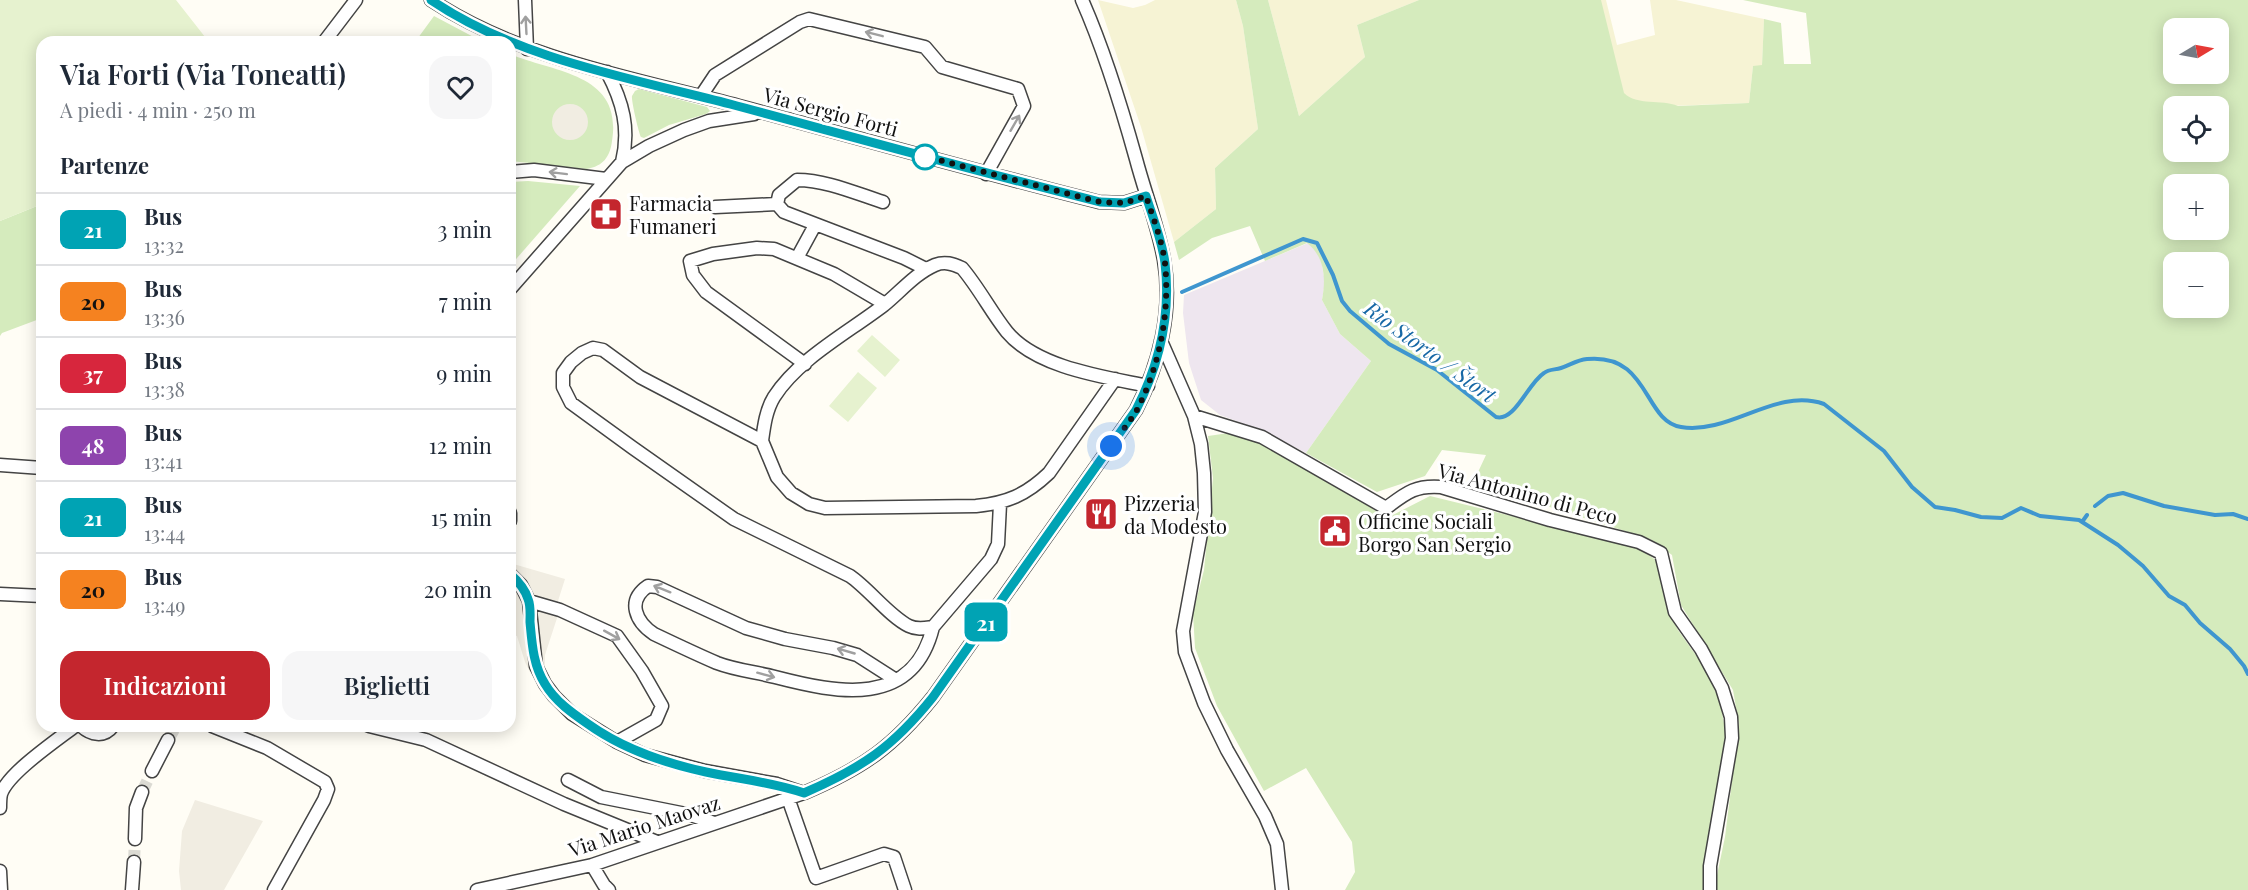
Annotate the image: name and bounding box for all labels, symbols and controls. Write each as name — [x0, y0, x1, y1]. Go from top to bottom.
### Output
one-way arrow — [520, 15, 531, 35]
north arrow — [2163, 18, 2229, 84]
map controls — [2163, 18, 2229, 318]
one-way arrow — [865, 28, 884, 39]
text: Via Forti (Via Toneatti) — [60, 55, 346, 92]
button: heart — [429, 56, 492, 119]
street label: Via Sergio Forti — [760, 80, 902, 142]
text: A piedi · 4 min · 250 m — [60, 96, 256, 123]
button: locate — [2163, 96, 2229, 162]
one-way arrow — [1010, 114, 1021, 132]
unlabelled marker — [912, 144, 938, 170]
text: Partenze — [60, 150, 149, 180]
one-way arrow — [549, 167, 569, 178]
button: + — [2163, 174, 2229, 240]
place label: Farmacia Fumaneri — [629, 189, 717, 239]
pharmacy icon: Farmacia Fumaneri — [588, 196, 624, 232]
text: Bus — [144, 201, 182, 231]
text: 3 min — [437, 214, 492, 244]
text: 21 — [83, 215, 103, 243]
text: 13:32 — [144, 231, 184, 258]
button: − — [2163, 252, 2229, 318]
text: Bus — [144, 273, 182, 303]
text: 7 min — [439, 286, 492, 316]
text: 20 — [81, 287, 105, 315]
water label: Rio Storto / Štort — [1359, 293, 1503, 409]
text: 13:36 — [144, 303, 185, 330]
text: Bus — [144, 345, 182, 375]
text: 9 min — [436, 358, 492, 388]
text: 37 — [83, 359, 103, 387]
text: 13:38 — [144, 375, 185, 402]
text: Bus — [144, 417, 182, 447]
text: 12 min — [429, 430, 492, 460]
text: 48 — [82, 431, 104, 459]
your location — [1096, 431, 1126, 461]
text: 13:41 — [144, 447, 183, 474]
street label: Via Antonino di Peco — [1434, 456, 1621, 530]
text: Bus — [144, 489, 182, 519]
place label: Pizzeria da Modesto — [1124, 489, 1227, 539]
restaurant icon: Pizzeria da Modesto — [1083, 496, 1119, 532]
text: 15 min — [431, 502, 492, 532]
text: 21 — [83, 503, 103, 531]
place label: Officine Sociali Borgo San Sergio — [1358, 507, 1512, 557]
public building icon: Officine Sociali Borgo San Sergio — [1317, 513, 1353, 549]
text: 13:44 — [144, 519, 185, 546]
text: Bus — [144, 561, 182, 591]
text: 20 min — [424, 574, 492, 604]
text: 20 — [81, 575, 105, 603]
one-way arrow — [653, 583, 672, 594]
text: 13:49 — [144, 591, 185, 618]
line badge: 21 — [959, 602, 1013, 642]
text: 21 — [976, 608, 996, 636]
one-way arrow — [603, 629, 620, 641]
one-way arrow — [837, 645, 856, 656]
button: Indicazioni — [60, 651, 270, 720]
button: Biglietti — [282, 651, 492, 720]
one-way arrow — [756, 669, 775, 681]
street label: Via Mario Maovaz — [564, 788, 723, 863]

